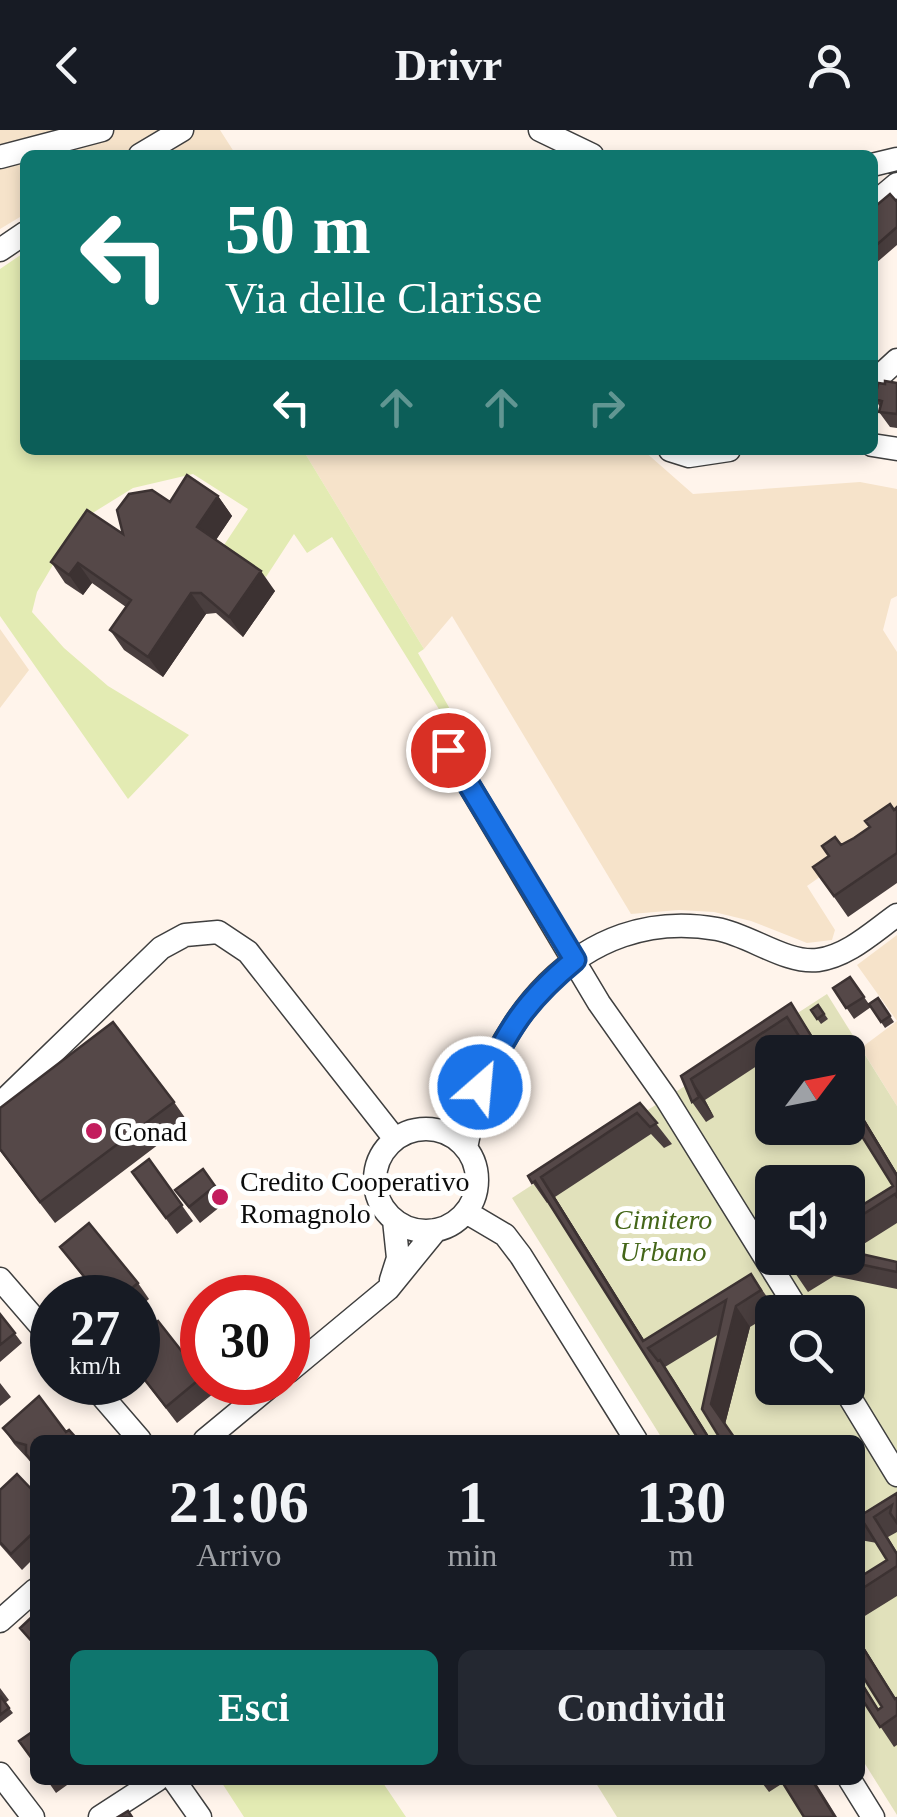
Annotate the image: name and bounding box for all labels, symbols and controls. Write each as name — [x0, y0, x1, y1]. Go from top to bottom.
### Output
icon: back — [40, 38, 95, 93]
icon: person — [802, 38, 857, 93]
text: Drivr — [395, 40, 502, 90]
icon: left — [60, 190, 190, 320]
text: 50 m — [225, 191, 371, 268]
text: Via delle Clarisse — [225, 273, 542, 323]
icon: left — [264, 380, 319, 435]
icon: ahead — [369, 380, 424, 435]
icon: ahead — [474, 380, 529, 435]
icon: right — [579, 380, 634, 435]
pin — [406, 708, 491, 793]
icon: arrive — [421, 723, 476, 778]
position arrow — [428, 1035, 532, 1139]
north arrow — [755, 1035, 865, 1145]
map controls — [755, 1035, 865, 1405]
place label: Conad — [114, 1116, 187, 1147]
marker: Conad — [83, 1120, 105, 1142]
button: sound — [755, 1165, 865, 1275]
place label: Credito Cooperativo Romagnolo — [240, 1166, 469, 1229]
marker: Credito Cooperativo Romagnolo — [209, 1186, 231, 1208]
park label: Cimitero Urbano — [614, 1204, 712, 1267]
speed limit sign: 30 — [180, 1275, 310, 1405]
button: search — [755, 1295, 865, 1405]
text: 27 — [70, 1300, 120, 1356]
text: km/h — [69, 1352, 121, 1379]
text: 21:06 — [169, 1469, 309, 1535]
text: 1 — [457, 1469, 487, 1535]
text: 130 — [636, 1469, 726, 1535]
text: Arrivo — [196, 1537, 281, 1573]
text: min — [448, 1537, 497, 1573]
text: m — [669, 1537, 694, 1573]
button: Esci — [70, 1650, 438, 1765]
button: Condividi — [458, 1650, 825, 1765]

